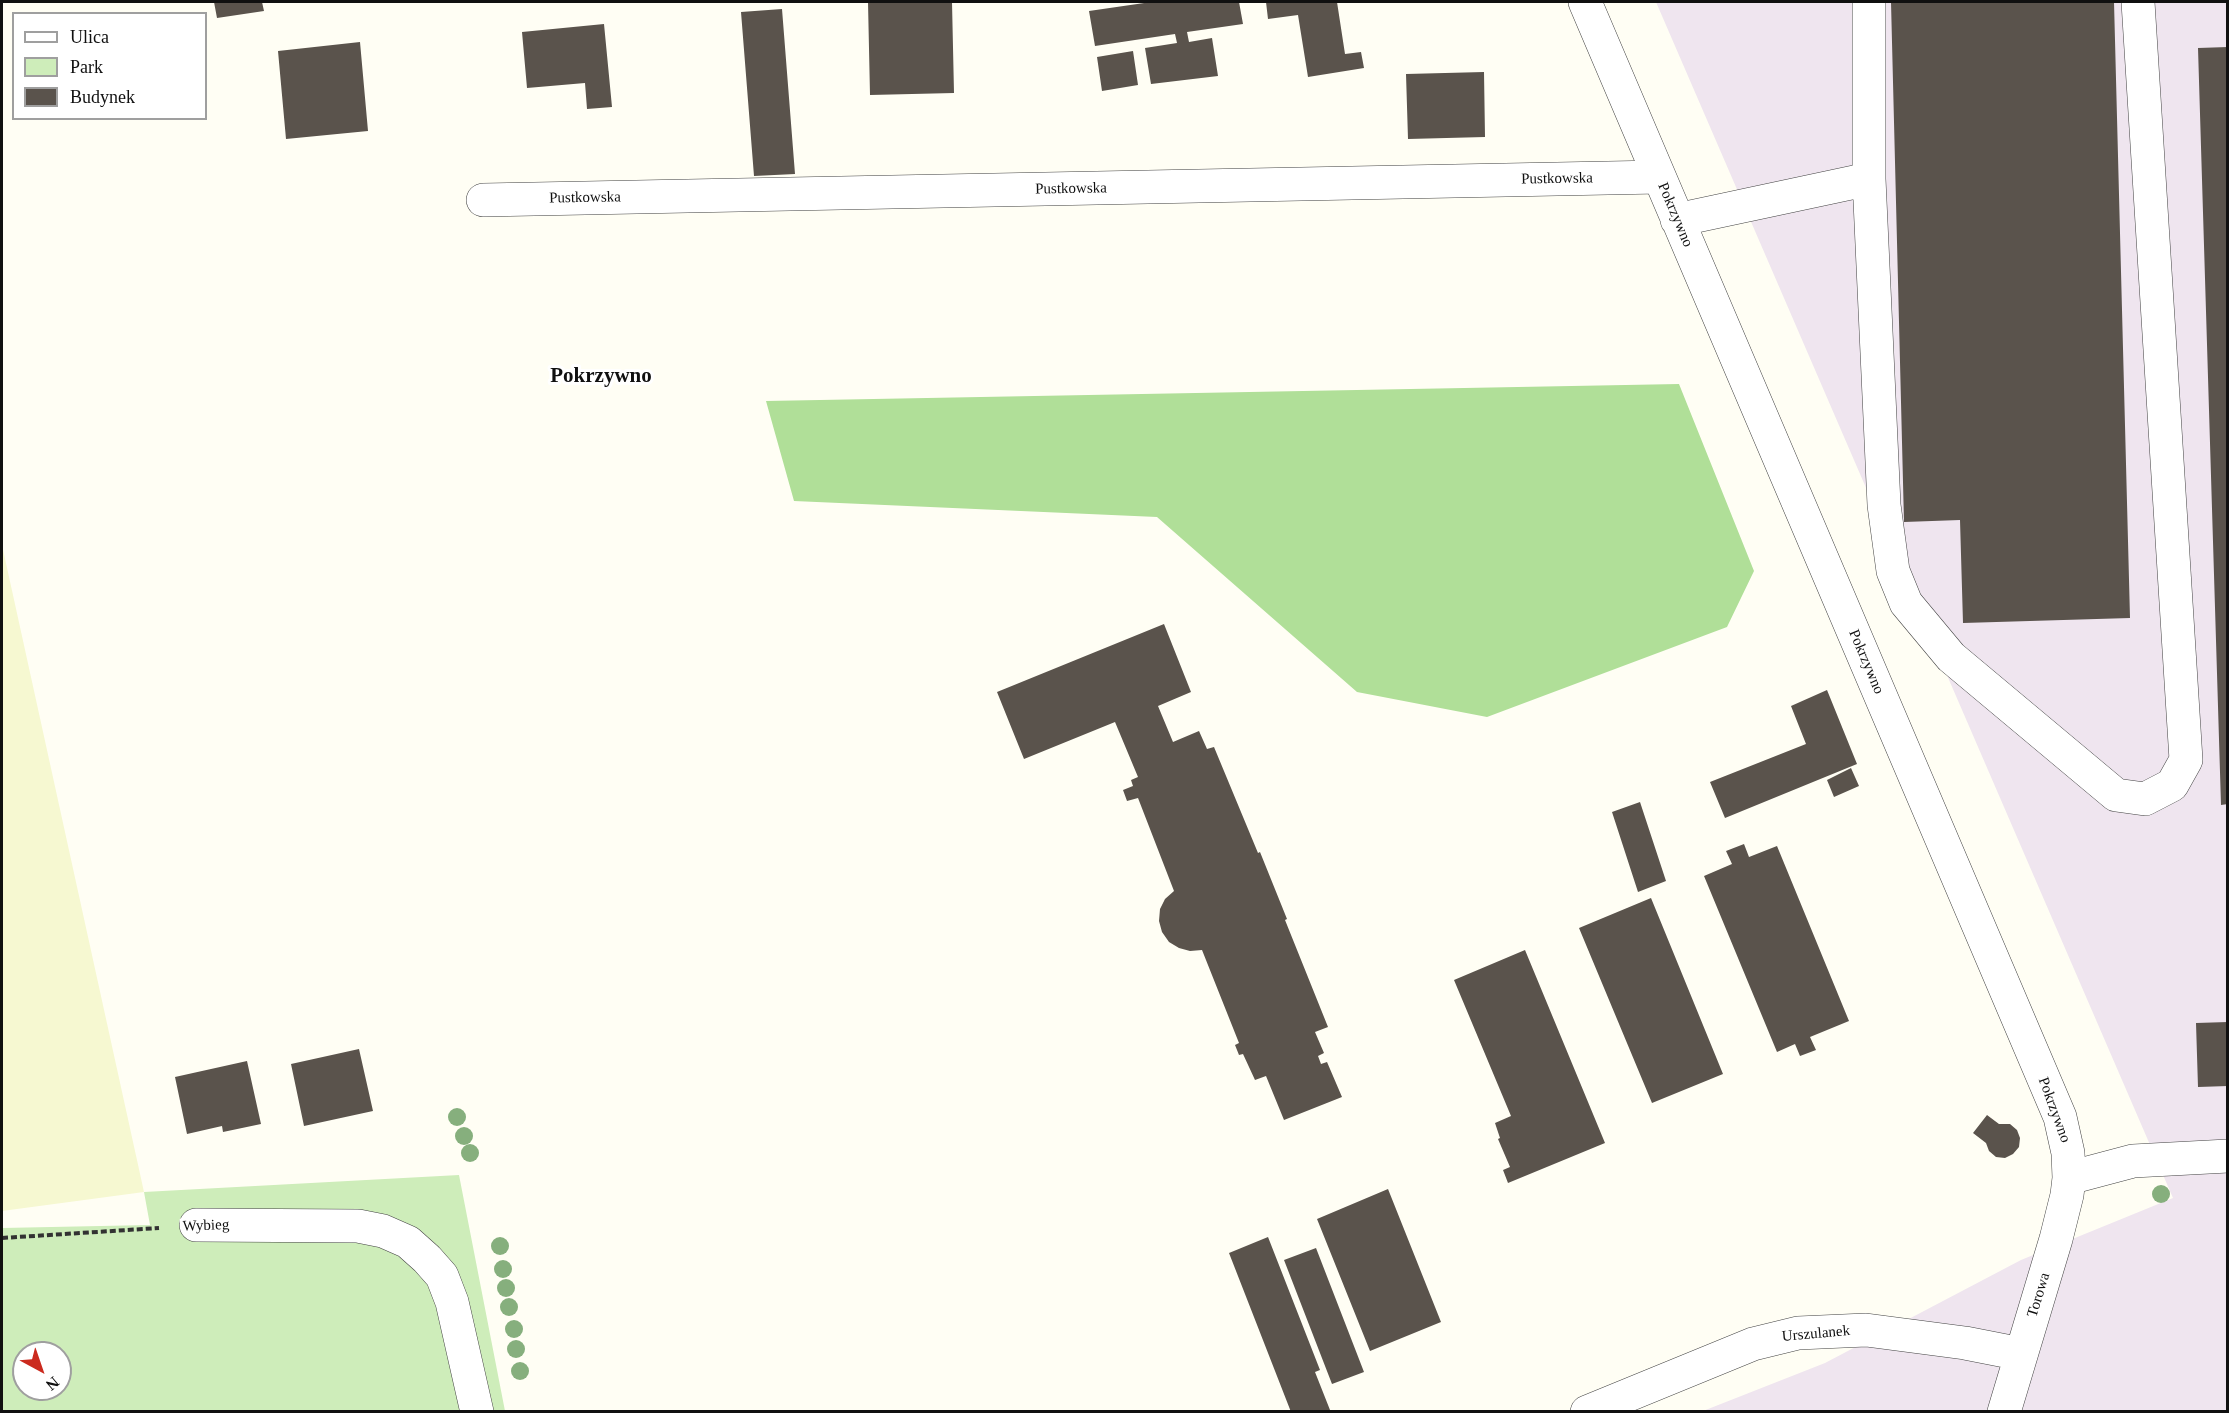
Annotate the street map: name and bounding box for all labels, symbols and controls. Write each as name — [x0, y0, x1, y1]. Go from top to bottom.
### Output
legend — [12, 12, 207, 120]
text: Ulica — [70, 27, 109, 47]
text: Park — [70, 57, 103, 77]
text: Budynek — [70, 87, 135, 107]
street label: Pustkowska — [1521, 169, 1593, 189]
street label: Pustkowska — [1035, 179, 1107, 199]
street label: Pokrzywno — [1653, 180, 1697, 250]
street label: Pustkowska — [549, 188, 621, 208]
district label: Pokrzywno — [550, 364, 652, 390]
street label: Pokrzywno — [1844, 627, 1888, 697]
street label: Pokrzywno — [2034, 1075, 2074, 1145]
street label: Wybieg — [182, 1216, 230, 1236]
street label: Torowa — [2024, 1271, 2054, 1319]
street label: Urszulanek — [1781, 1322, 1851, 1346]
north arrow — [12, 1341, 72, 1401]
text: N — [43, 1373, 62, 1394]

